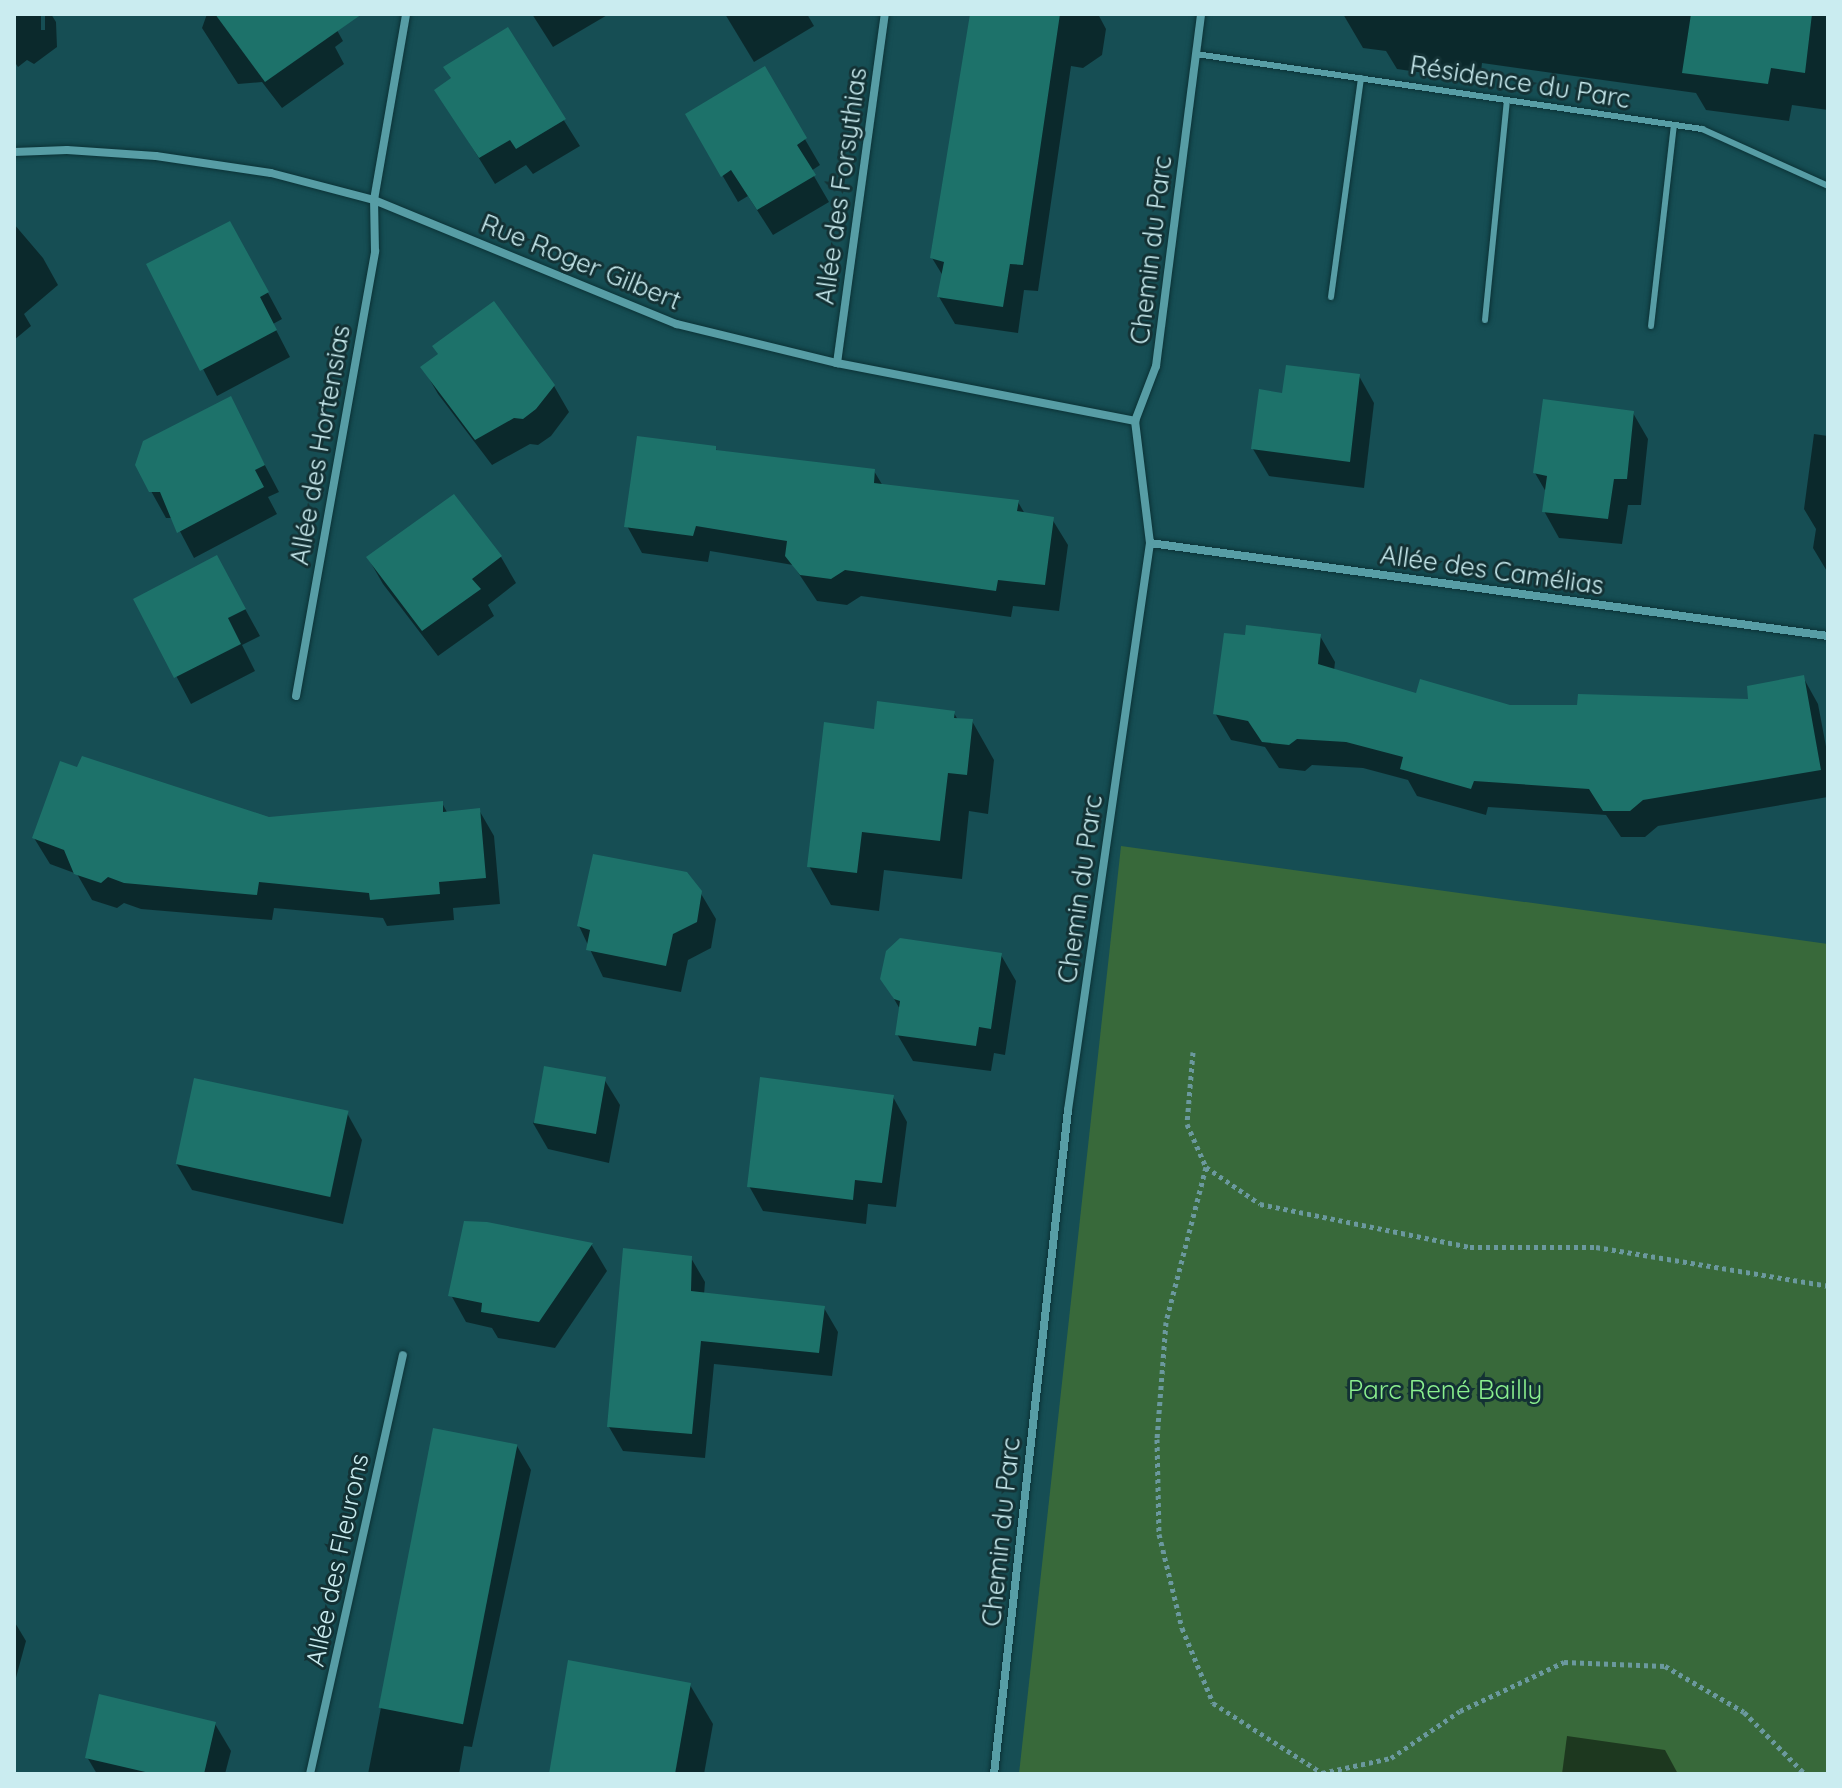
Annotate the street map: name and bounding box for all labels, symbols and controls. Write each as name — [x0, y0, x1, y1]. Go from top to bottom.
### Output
street label: Résidence du Parc — [1408, 49, 1632, 115]
street label: Allée des Forsythias — [809, 66, 873, 306]
street label: Chemin du Parc — [1124, 154, 1178, 346]
street label: Rue Roger Gilbert — [476, 208, 686, 316]
street label: Allée des Hortensias — [284, 322, 356, 568]
street label: Allée des Camélias — [1378, 539, 1606, 601]
street label: Chemin du Parc — [1051, 793, 1109, 985]
park label: Parc René Bailly — [1348, 1374, 1542, 1406]
street label: Chemin du Parc — [976, 1436, 1026, 1628]
street label: Allée des Fleurons — [299, 1451, 375, 1669]

